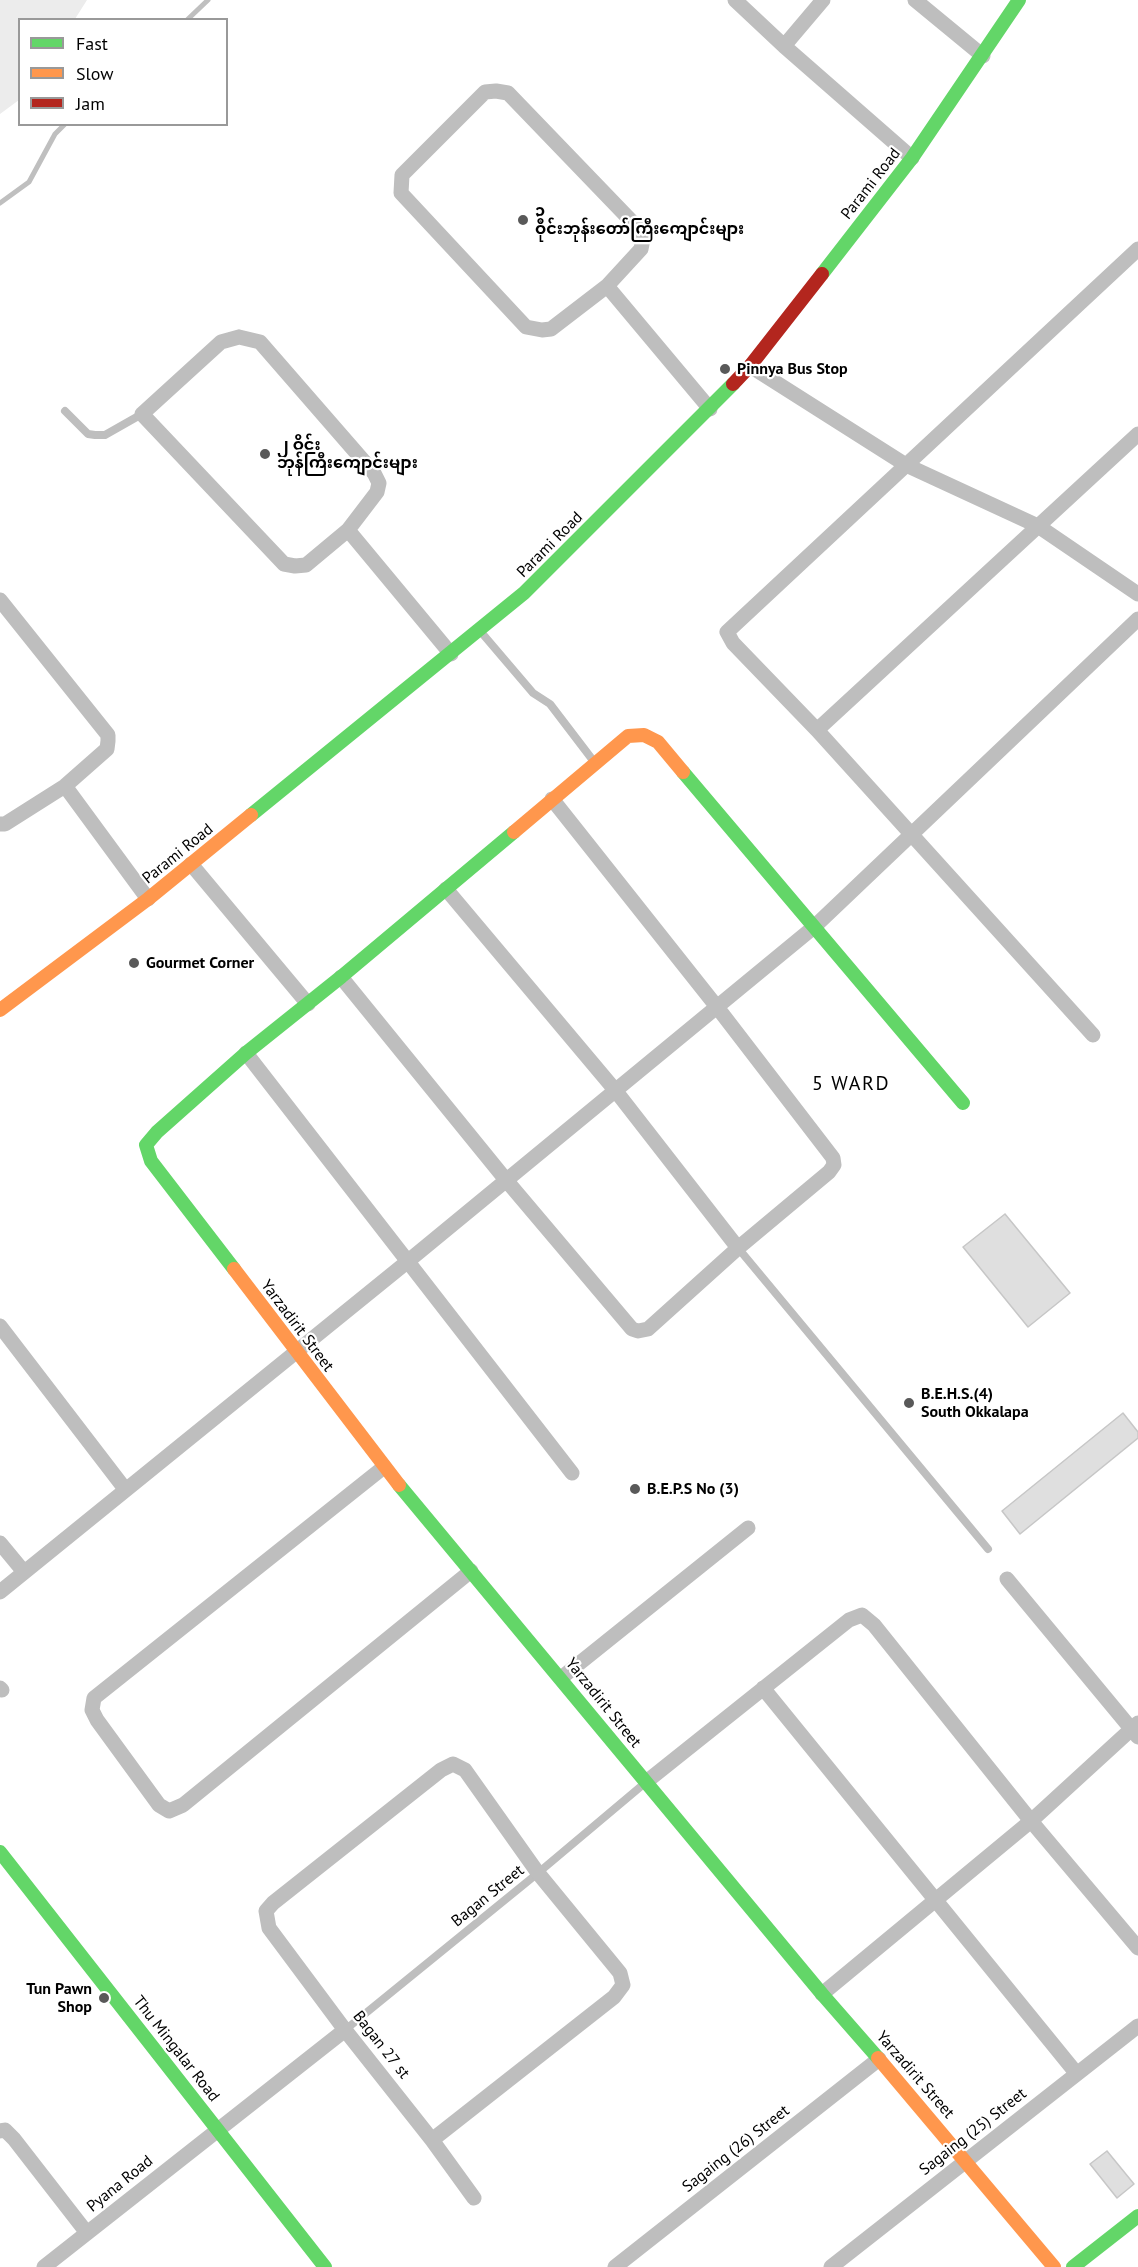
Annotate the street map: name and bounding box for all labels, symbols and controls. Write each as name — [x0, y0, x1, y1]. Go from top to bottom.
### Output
legend — [18, 18, 228, 126]
text: Fast — [76, 32, 108, 55]
text: Slow — [76, 62, 114, 85]
text: Jam — [76, 92, 105, 115]
street label: Parami Road — [837, 145, 905, 223]
place label: ၃ ဝိုင်းဘုန်းတော်ကြီးကျောင်းများ — [535, 201, 744, 239]
marker: ၃ ဝိုင်းဘုန်းတော်ကြီးကျောင်းများ — [516, 213, 530, 227]
place label: Pinnya Bus Stop — [737, 359, 848, 379]
marker: Pinnya Bus Stop — [718, 362, 732, 376]
place label: ၂ ဝိုင်း ဘုန်ကြီးကျောင်းများ — [277, 435, 418, 473]
marker: ၂ ဝိုင်း ဘုန်ကြီးကျောင်းများ — [258, 447, 272, 461]
street label: Parami Road — [513, 508, 587, 582]
street label: Parami Road — [139, 820, 217, 888]
place label: Gourmet Corner — [146, 953, 254, 973]
marker: Gourmet Corner — [127, 956, 141, 970]
district label: 5 WARD — [812, 1072, 890, 1096]
street label: Yarzadirit Street — [256, 1277, 338, 1375]
place label: B.E.H.S.(4) South Okkalapa — [921, 1384, 1029, 1422]
marker: B.E.H.S.(4) South Okkalapa — [902, 1396, 916, 1410]
place label: B.E.P.S No (3) — [647, 1479, 739, 1499]
marker: B.E.P.S No (3) — [628, 1482, 642, 1496]
street label: Yarzadirit Street — [561, 1654, 645, 1752]
street label: Bagan Street — [448, 1861, 528, 1931]
place label: Tun Pawn Shop — [26, 1979, 92, 2017]
marker: Tun Pawn Shop — [97, 1991, 111, 2005]
street label: Thu Mingalar Road — [129, 1992, 223, 2106]
street label: Bagan 27 st — [349, 2007, 413, 2083]
street label: Yarzadirit Street — [872, 2027, 958, 2123]
street label: Sagaing (25) Street — [916, 2084, 1030, 2180]
street label: Sagaing (26) Street — [679, 2101, 793, 2197]
street label: Pyana Road — [83, 2152, 157, 2216]

